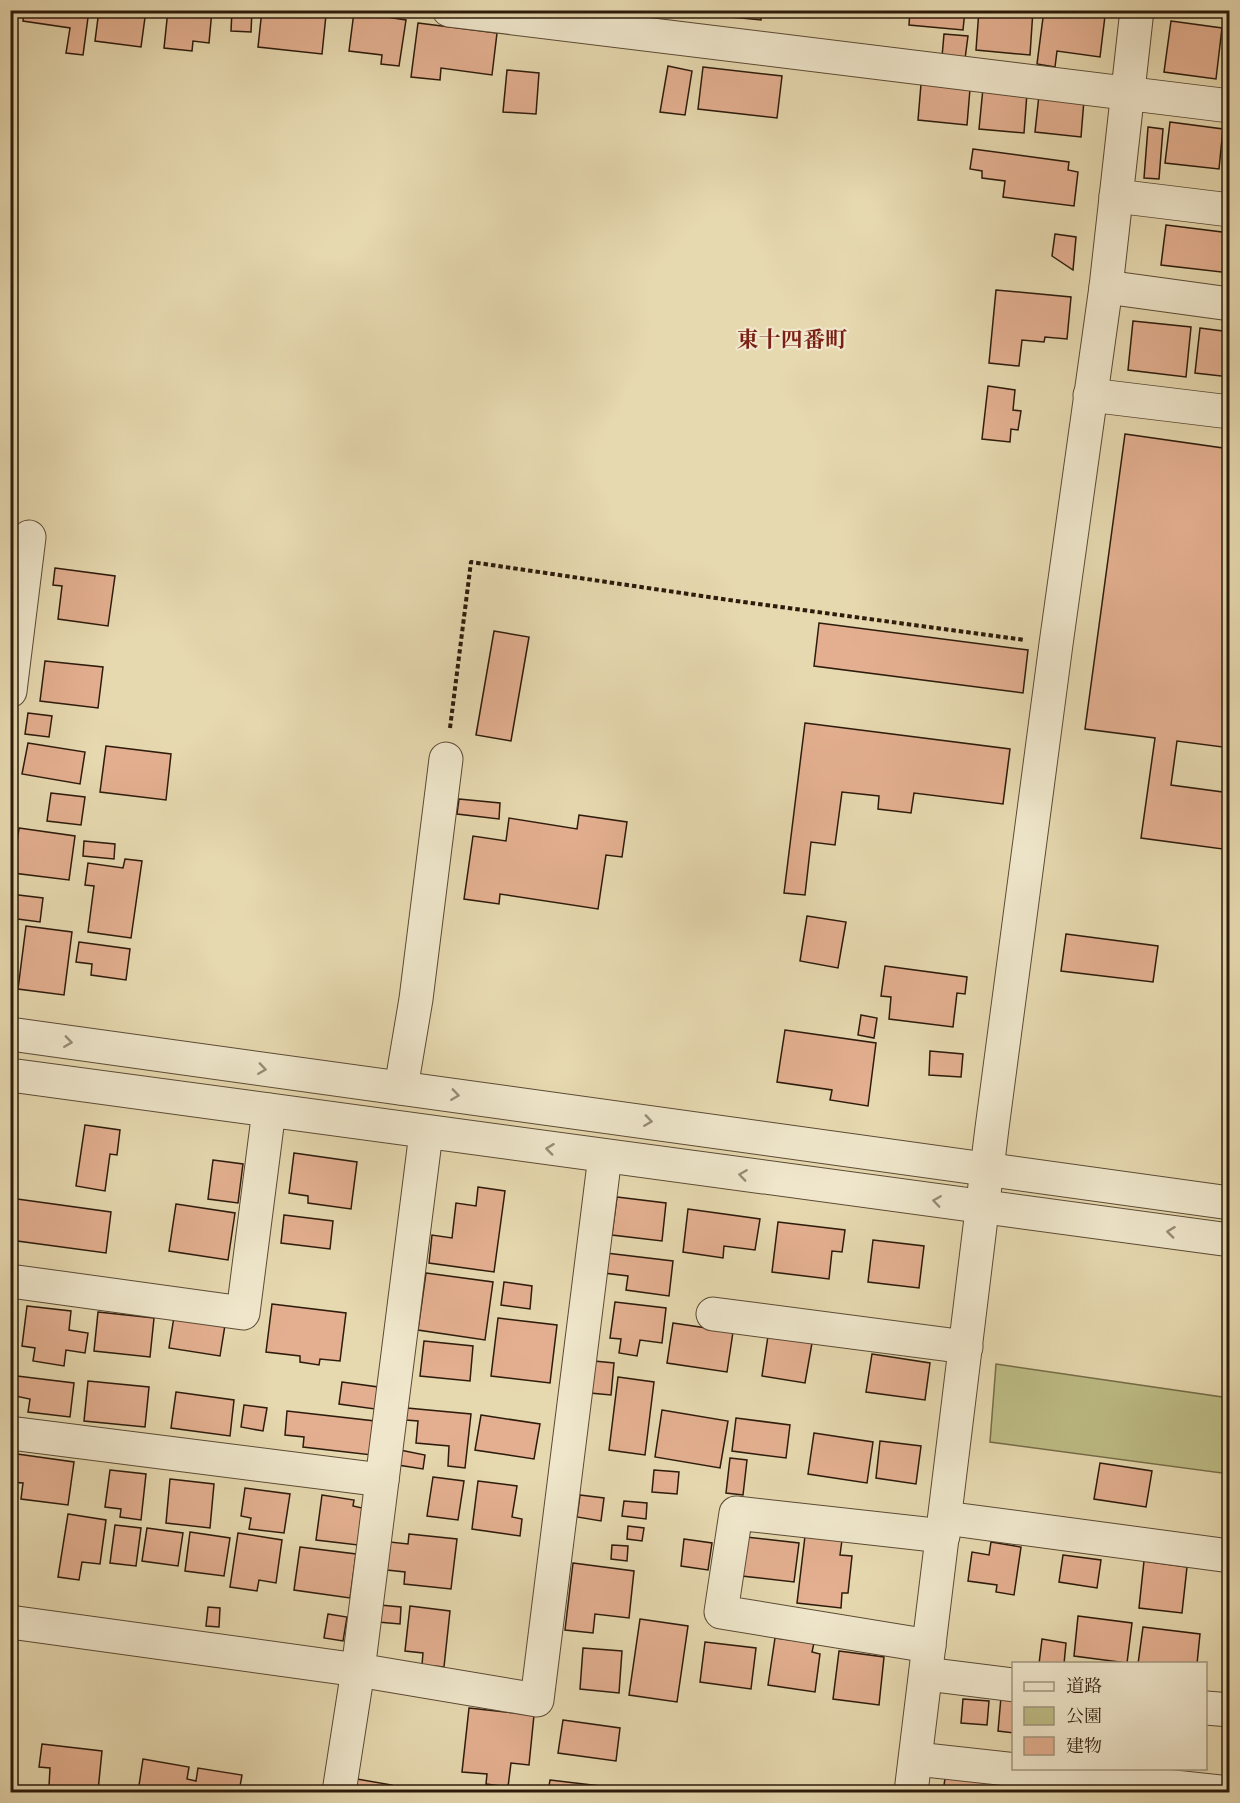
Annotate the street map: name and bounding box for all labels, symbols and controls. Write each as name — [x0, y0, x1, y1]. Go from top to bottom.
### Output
district label: 東十四番町 — [737, 323, 847, 355]
one-way arrow — [64, 1036, 73, 1048]
one-way arrow — [257, 1062, 266, 1074]
one-way arrow — [450, 1089, 459, 1101]
one-way arrow — [643, 1115, 653, 1127]
one-way arrow — [546, 1143, 555, 1155]
one-way arrow — [739, 1169, 748, 1181]
one-way arrow — [932, 1196, 941, 1208]
one-way arrow — [1167, 1227, 1176, 1239]
legend — [1012, 1662, 1207, 1770]
text: 道路 — [1066, 1672, 1102, 1699]
text: 公園 — [1066, 1702, 1102, 1729]
text: 建物 — [1066, 1732, 1102, 1759]

